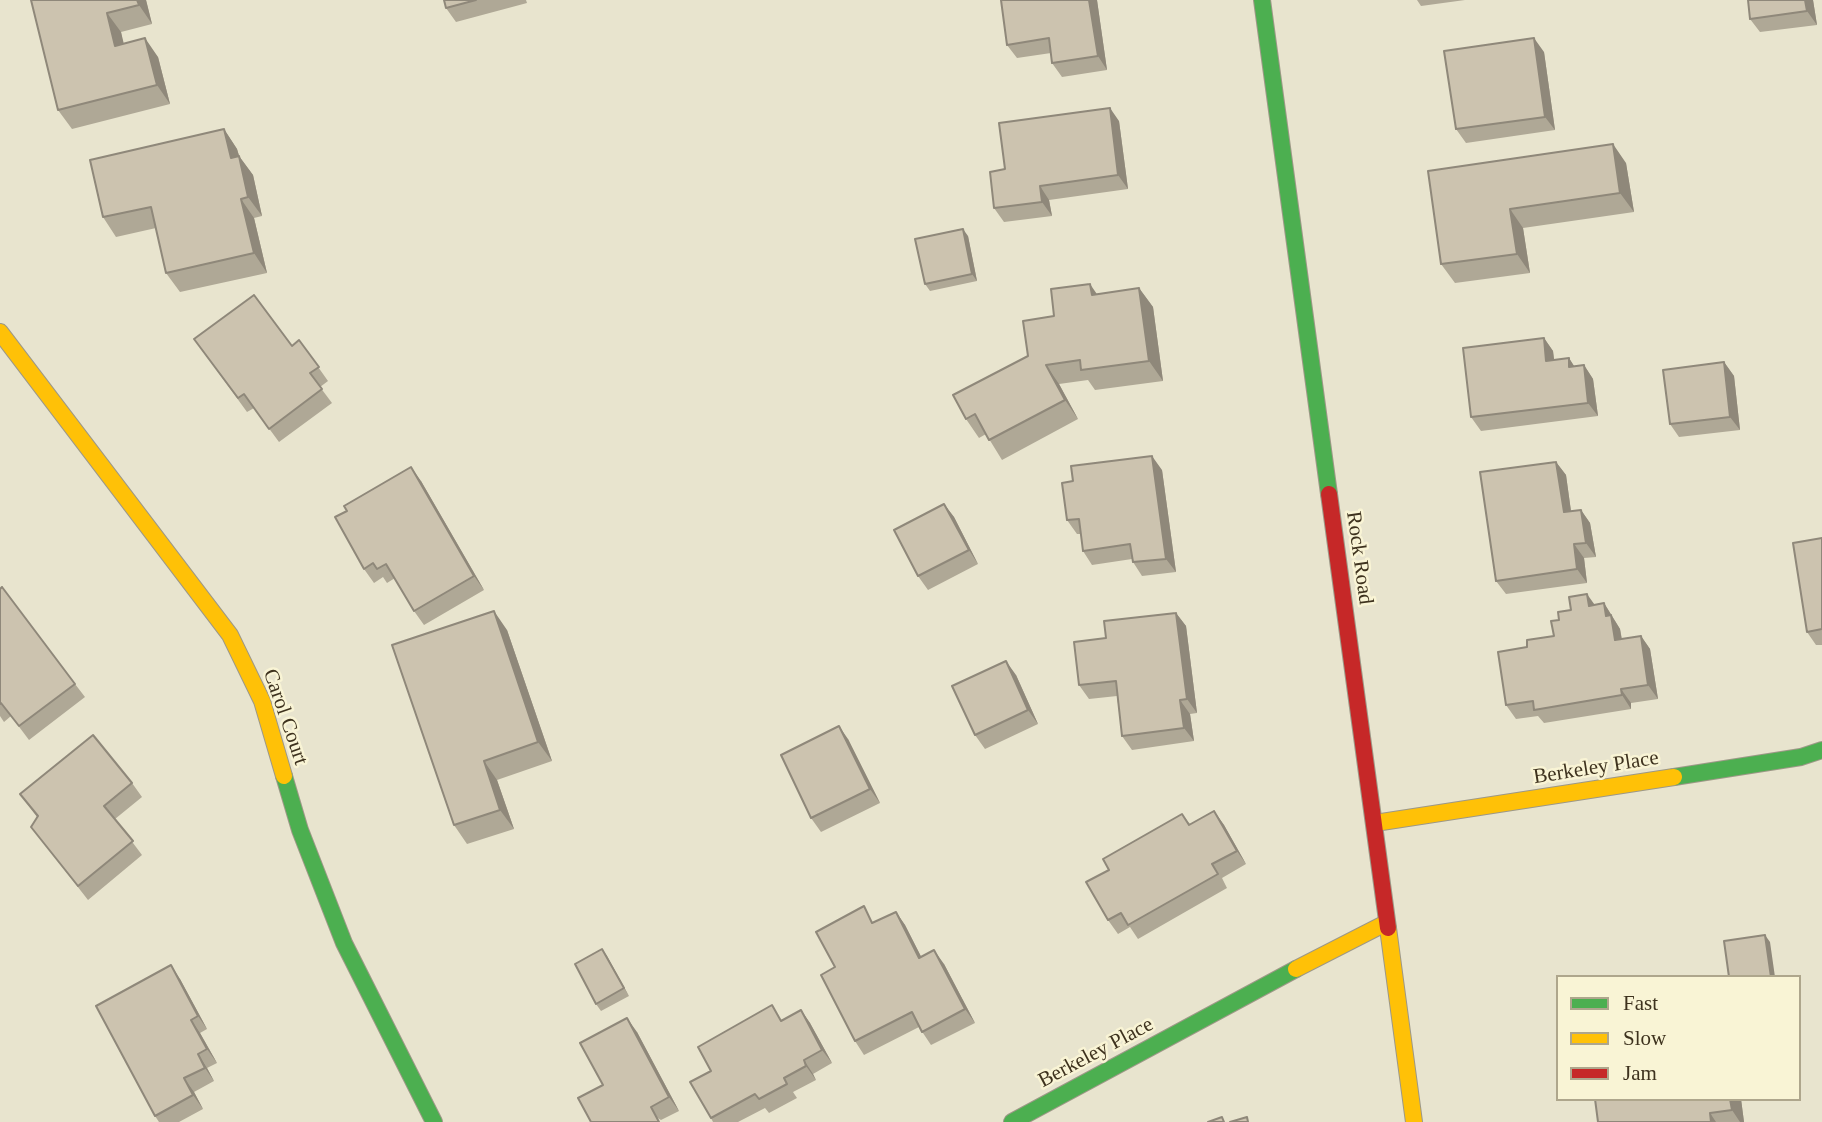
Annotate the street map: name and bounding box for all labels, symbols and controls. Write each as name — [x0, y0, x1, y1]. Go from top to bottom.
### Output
street label: Rock Road — [1340, 510, 1378, 606]
street label: Carol Court — [257, 666, 313, 768]
street label: Berkeley Place — [1532, 746, 1660, 790]
legend — [1556, 975, 1801, 1101]
text: Fast — [1623, 991, 1658, 1015]
street label: Berkeley Place — [1034, 1012, 1158, 1094]
text: Slow — [1623, 1026, 1666, 1050]
text: Jam — [1623, 1061, 1657, 1085]

